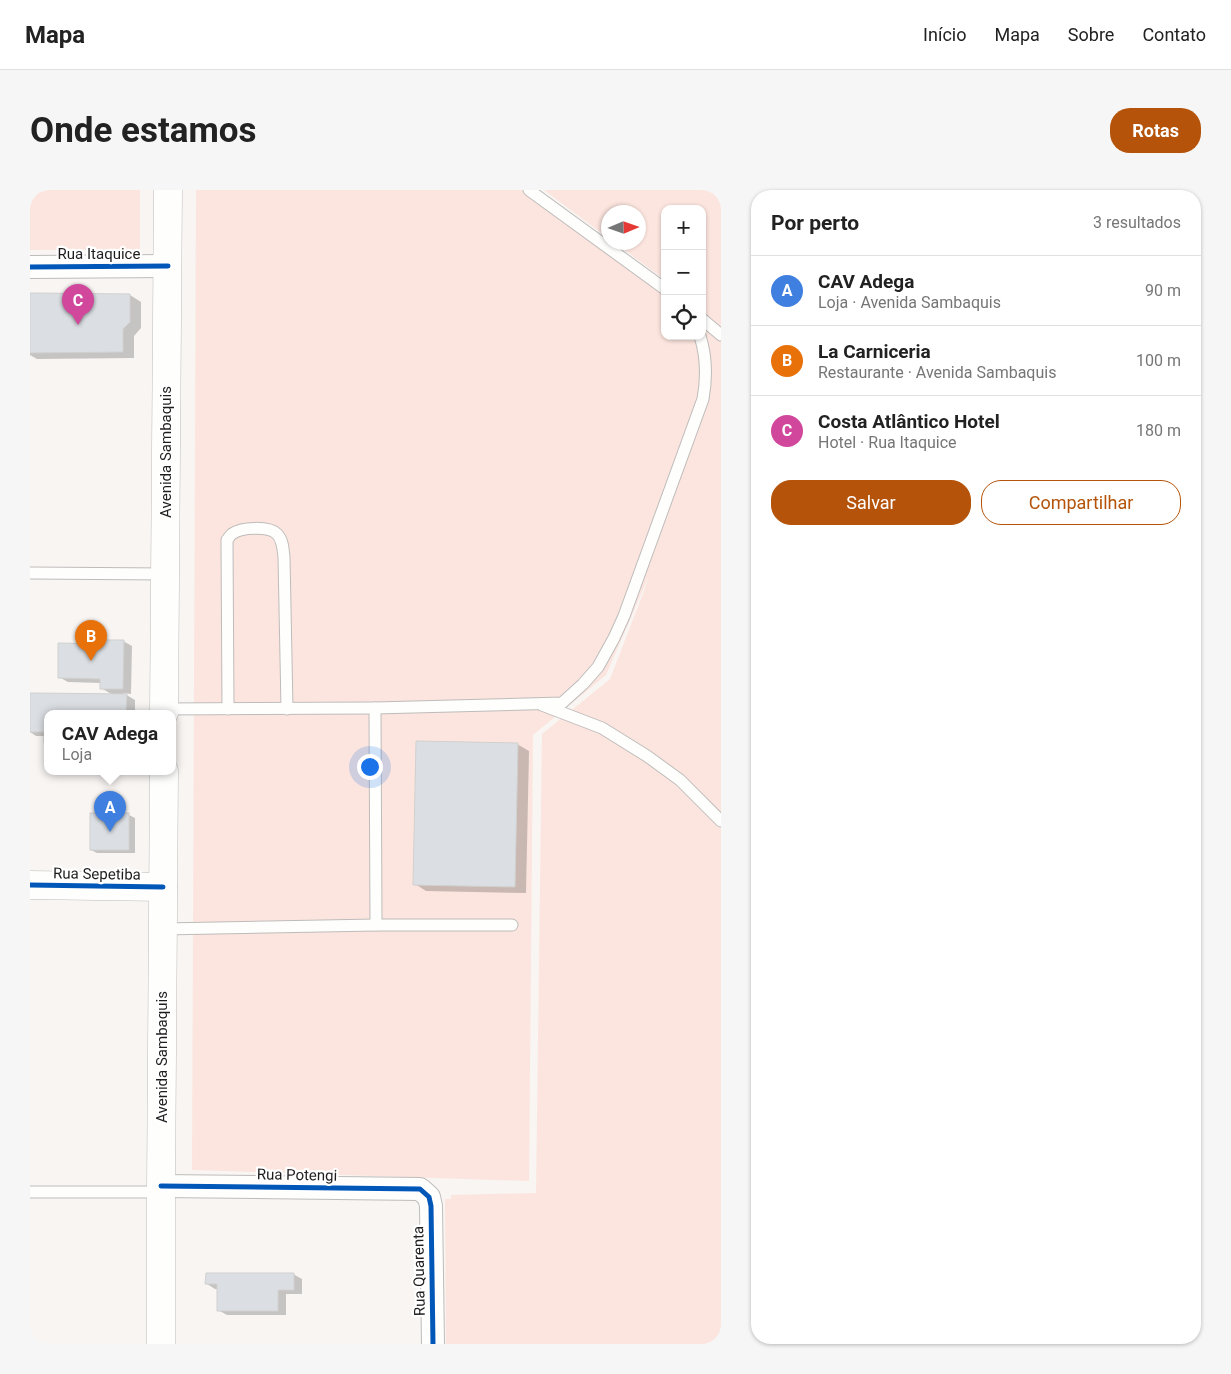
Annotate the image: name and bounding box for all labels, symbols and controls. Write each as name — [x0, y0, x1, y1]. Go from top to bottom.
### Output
text: Mapa — [25, 21, 85, 49]
text: Início — [923, 24, 966, 45]
text: Mapa — [994, 24, 1040, 45]
text: Sobre — [1068, 24, 1114, 45]
text: Contato — [1142, 24, 1206, 45]
button: Rotas — [1110, 108, 1201, 153]
text: Onde estamos — [30, 110, 257, 151]
north arrow — [601, 205, 646, 250]
map controls — [661, 205, 706, 340]
button: + — [661, 205, 706, 250]
text: Por perto — [771, 211, 859, 235]
text: 3 resultados — [1093, 213, 1181, 232]
street label: Rua Itaquice — [58, 245, 140, 263]
button: − — [661, 250, 706, 295]
text: CAV Adega — [818, 270, 914, 293]
text: A — [782, 281, 792, 300]
text: 90 m — [1145, 281, 1181, 300]
pin: C — [62, 284, 94, 325]
text: Loja · Avenida Sambaquis — [818, 293, 1001, 312]
button: locate — [661, 295, 706, 340]
text: La Carniceria — [818, 340, 931, 363]
text: B — [782, 351, 792, 370]
text: 100 m — [1136, 351, 1181, 370]
text: Restaurante · Avenida Sambaquis — [818, 363, 1056, 382]
street label: Avenida Sambaquis — [157, 386, 175, 518]
text: Costa Atlântico Hotel — [818, 410, 1000, 433]
text: C — [782, 421, 792, 440]
text: 180 m — [1136, 421, 1181, 440]
text: Hotel · Rua Itaquice — [818, 433, 957, 452]
button: Salvar — [771, 480, 971, 525]
button: Compartilhar — [981, 480, 1181, 525]
pin: B — [75, 620, 107, 661]
popup — [44, 710, 176, 775]
text: CAV Adega — [62, 722, 158, 745]
text: Loja — [62, 745, 92, 764]
your location — [357, 754, 383, 780]
pin: A — [94, 791, 126, 832]
street label: Rua Sepetiba — [53, 864, 141, 884]
street label: Avenida Sambaquis — [153, 991, 171, 1123]
street label: Rua Potengi — [257, 1165, 337, 1185]
street label: Rua Quarenta — [409, 1226, 429, 1316]

